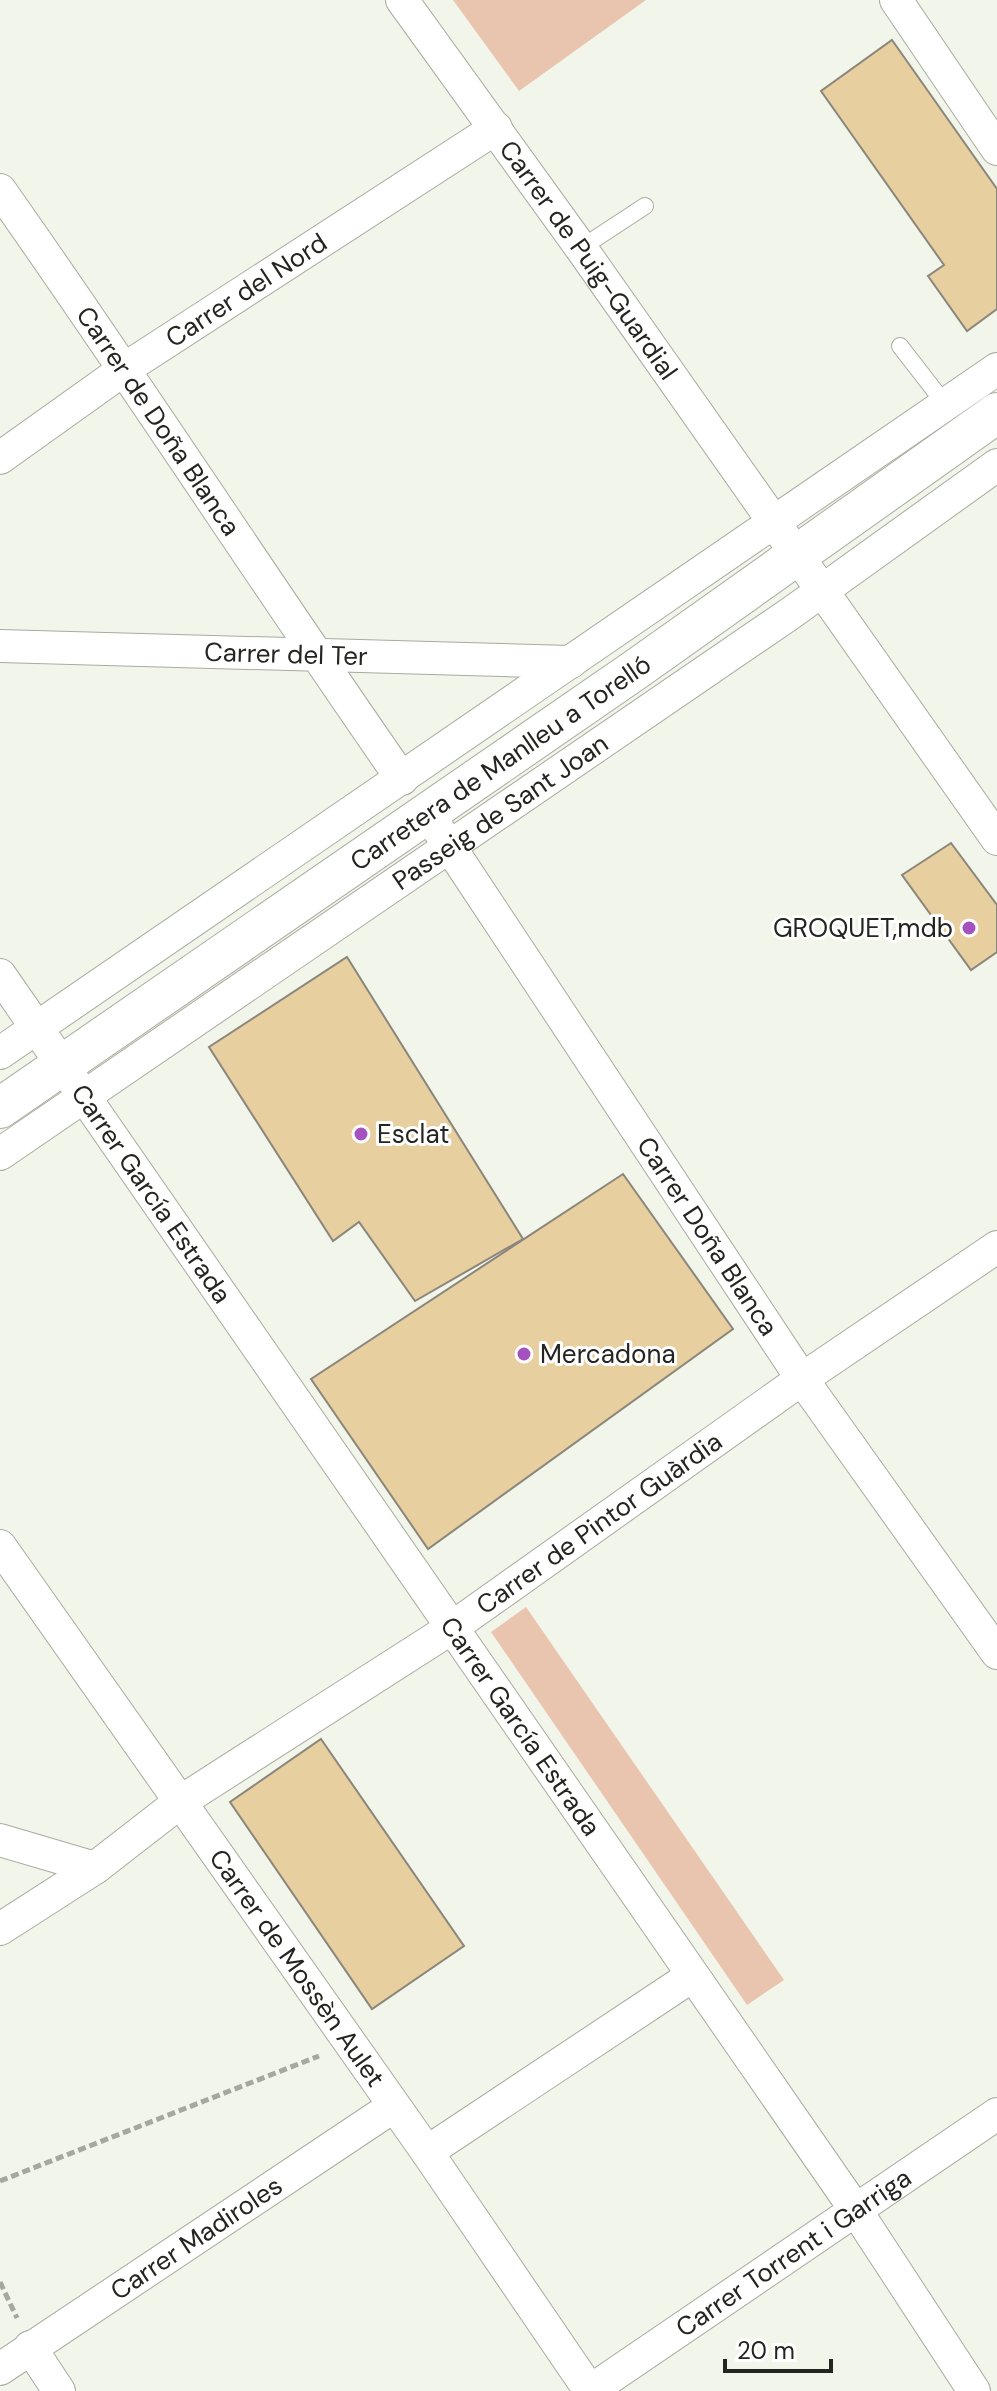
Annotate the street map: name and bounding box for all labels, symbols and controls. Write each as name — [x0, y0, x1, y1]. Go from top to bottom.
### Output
street label: Carrer de Puig-Guardial — [492, 133, 685, 386]
street label: Carrer del Nord — [159, 225, 333, 355]
street label: Carrer de Doña Blanca — [69, 300, 248, 542]
street label: Carrer del Ter — [204, 635, 368, 673]
street label: Carretera de Manlleu a Torelló — [343, 647, 658, 878]
street label: Passeig de Sant Joan — [386, 726, 615, 898]
place label: GROQUET,mdb — [773, 911, 953, 945]
marker: GROQUET,mdb — [960, 919, 978, 937]
street label: Carrer García Estrada — [64, 1077, 239, 1310]
place label: Esclat — [377, 1117, 449, 1151]
marker: Esclat — [352, 1125, 370, 1143]
street label: Carrer Doña Blanca — [629, 1130, 786, 1342]
place label: Mercadona — [540, 1337, 676, 1371]
marker: Mercadona — [515, 1345, 533, 1363]
street label: Carrer de Pintor Guàrdia — [470, 1424, 729, 1622]
street label: Carrer García Estrada — [433, 1610, 608, 1843]
street label: Carrer de Mossèn Aulet — [202, 1842, 393, 2093]
street label: Carrer Torrent i Garriga — [669, 2160, 918, 2345]
street label: Carrer Madiroles — [104, 2168, 289, 2308]
scale bar — [725, 2323, 831, 2373]
text: 20 m — [737, 2335, 795, 2366]

